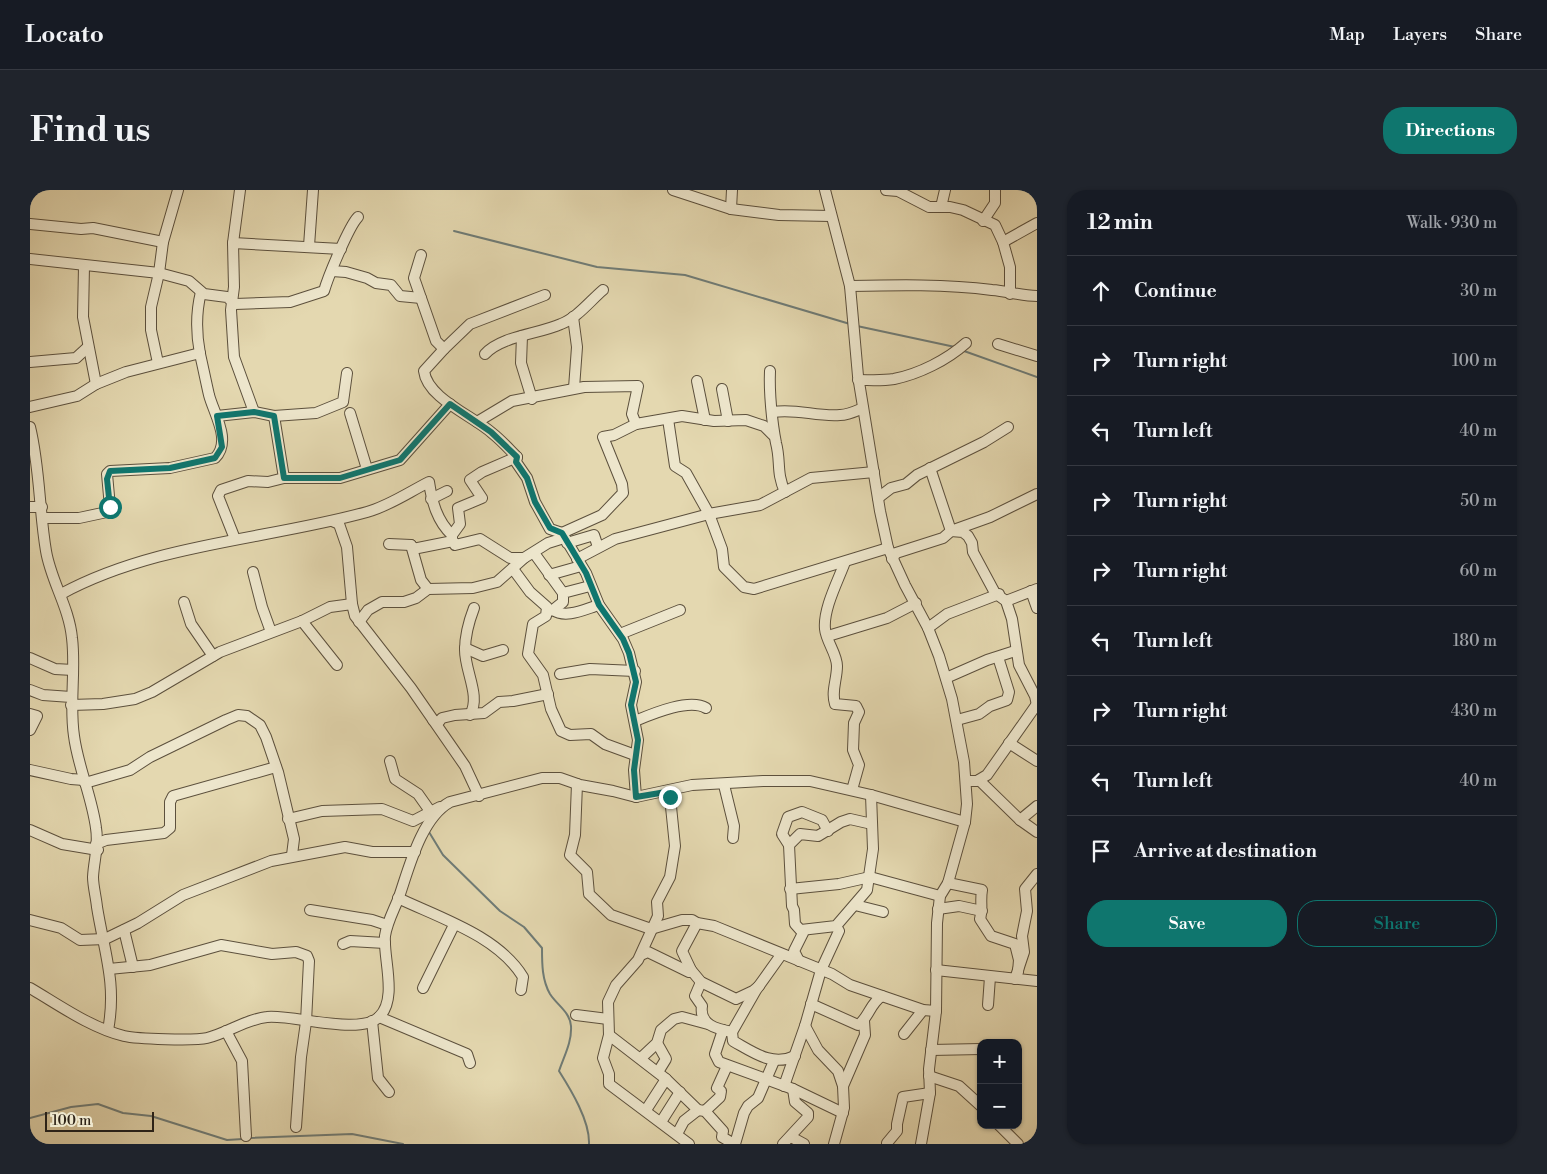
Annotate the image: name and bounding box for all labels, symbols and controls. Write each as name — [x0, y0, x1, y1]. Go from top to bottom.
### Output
text: Locato — [25, 20, 104, 50]
text: Map — [1330, 23, 1365, 46]
text: Layers — [1393, 23, 1447, 46]
text: Share — [1475, 23, 1522, 46]
button: Directions — [1383, 107, 1517, 154]
text: Find us — [30, 109, 150, 152]
text: 12 min — [1087, 210, 1153, 236]
text: Walk · 930 m — [1407, 213, 1497, 233]
icon: ahead — [1087, 277, 1115, 305]
text: Continue — [1134, 279, 1217, 303]
text: 30 m — [1460, 281, 1497, 301]
icon: right — [1087, 347, 1115, 375]
text: Turn right — [1134, 349, 1227, 373]
text: 100 m — [1452, 351, 1497, 371]
icon: left — [1087, 417, 1115, 445]
text: Turn left — [1134, 419, 1213, 443]
text: 40 m — [1460, 421, 1497, 441]
icon: right — [1087, 487, 1115, 515]
text: Turn right — [1134, 489, 1227, 513]
text: 50 m — [1460, 491, 1497, 511]
route start — [99, 496, 122, 519]
icon: right — [1087, 557, 1115, 585]
text: Turn right — [1134, 559, 1227, 583]
text: 60 m — [1459, 561, 1497, 581]
icon: left — [1087, 627, 1115, 655]
text: Turn left — [1134, 629, 1213, 653]
text: 180 m — [1453, 631, 1497, 651]
icon: right — [1087, 697, 1115, 725]
text: Turn right — [1134, 699, 1227, 723]
text: 430 m — [1451, 701, 1497, 721]
icon: left — [1087, 767, 1115, 795]
text: Turn left — [1134, 769, 1213, 793]
text: 40 m — [1460, 771, 1497, 791]
route end — [659, 786, 682, 809]
icon: arrive — [1087, 837, 1115, 865]
text: Arrive at destination — [1134, 839, 1317, 863]
button: Save — [1087, 900, 1287, 947]
button: Share — [1297, 900, 1497, 947]
map controls — [977, 1039, 1022, 1129]
button: + — [977, 1039, 1022, 1084]
button: − — [977, 1084, 1022, 1129]
scale bar — [45, 1109, 154, 1132]
text: 100 m — [52, 1112, 91, 1130]

